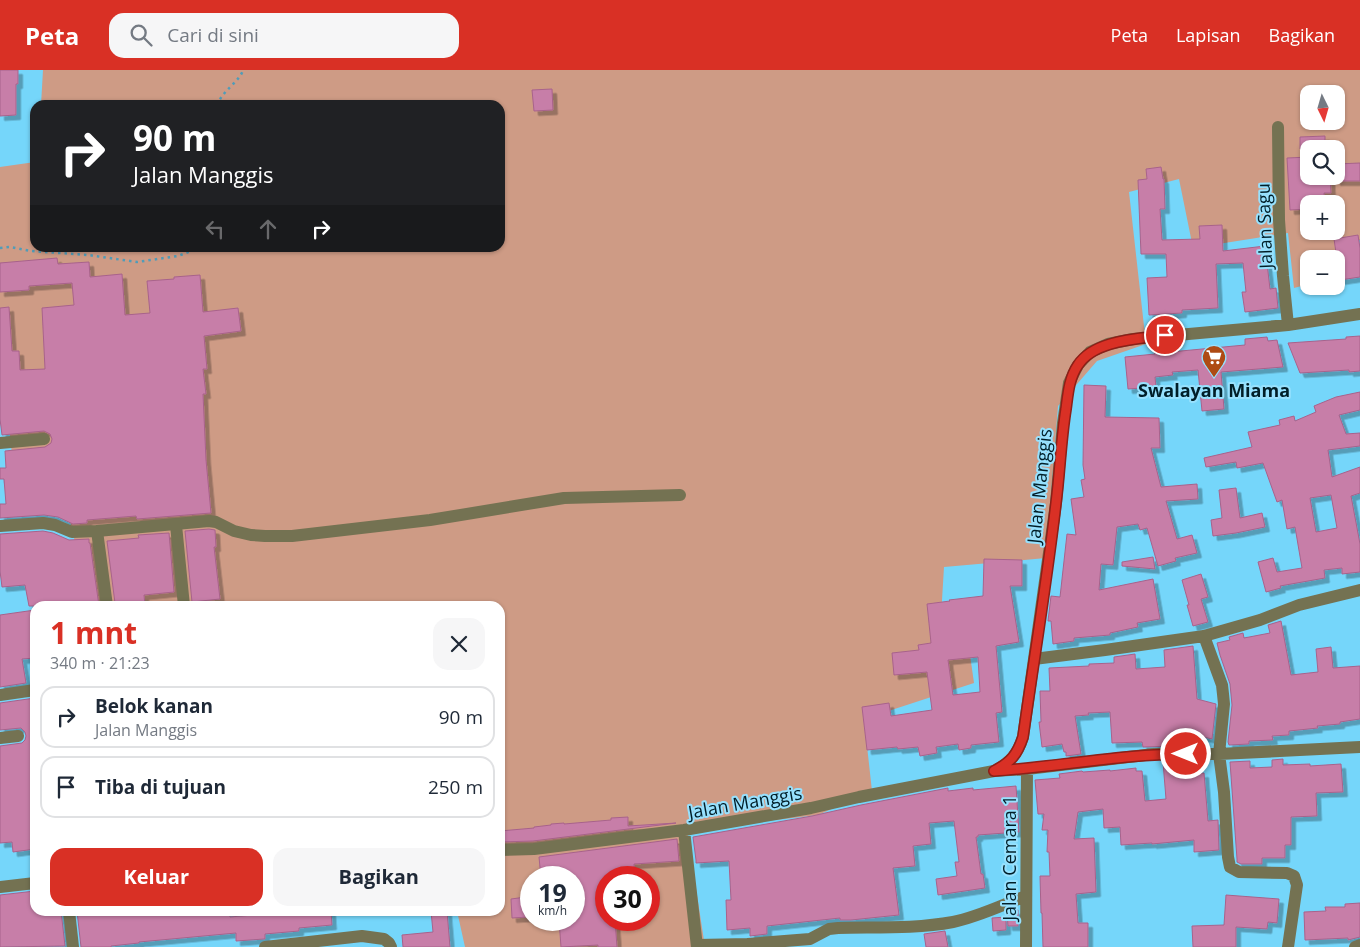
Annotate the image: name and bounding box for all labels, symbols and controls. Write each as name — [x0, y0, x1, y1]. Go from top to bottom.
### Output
search box — [109, 13, 459, 58]
text: Peta — [25, 19, 79, 52]
icon: search — [127, 21, 155, 49]
text: Cari di sini — [167, 22, 259, 48]
text: Peta — [1111, 23, 1148, 47]
text: Lapisan — [1176, 23, 1241, 47]
text: Bagikan — [1269, 23, 1335, 47]
north arrow — [1300, 85, 1345, 130]
map controls — [1300, 85, 1345, 295]
text: 90 m — [133, 114, 216, 161]
icon: right — [50, 120, 115, 185]
button: search — [1300, 140, 1345, 185]
text: Jalan Manggis — [133, 159, 274, 189]
street label: Jalan Sagu — [1251, 183, 1278, 271]
button: + — [1300, 195, 1345, 240]
icon: left — [201, 215, 229, 243]
icon: ahead — [254, 215, 282, 243]
icon: right — [307, 215, 335, 243]
button: − — [1300, 250, 1345, 295]
pin — [1144, 314, 1186, 356]
icon: arrive — [1151, 321, 1179, 349]
supermarket icon: Swalayan Miama — [1201, 344, 1227, 378]
place label: Swalayan Miama — [1138, 378, 1290, 402]
street label: Jalan Manggis — [1021, 428, 1057, 546]
text: 1 mnt — [50, 612, 137, 653]
button: close — [433, 618, 485, 670]
text: 340 m · 21:23 — [50, 652, 150, 674]
text: Belok kanan — [95, 693, 213, 719]
icon: right — [52, 703, 80, 731]
text: 90 m — [439, 704, 483, 730]
text: Jalan Manggis — [95, 719, 197, 741]
position arrow — [1159, 727, 1211, 779]
icon: arrive — [52, 773, 80, 801]
text: Tiba di tujuan — [95, 774, 226, 800]
text: 250 m — [428, 774, 483, 800]
street label: Jalan Manggis — [684, 780, 804, 824]
street label: Jalan Cemara 1 — [997, 795, 1021, 923]
button: Keluar — [50, 848, 263, 906]
button: Bagikan — [273, 848, 485, 906]
speed limit sign: 30 — [595, 866, 660, 931]
text: 19 — [538, 875, 567, 909]
text: km/h — [538, 902, 567, 919]

